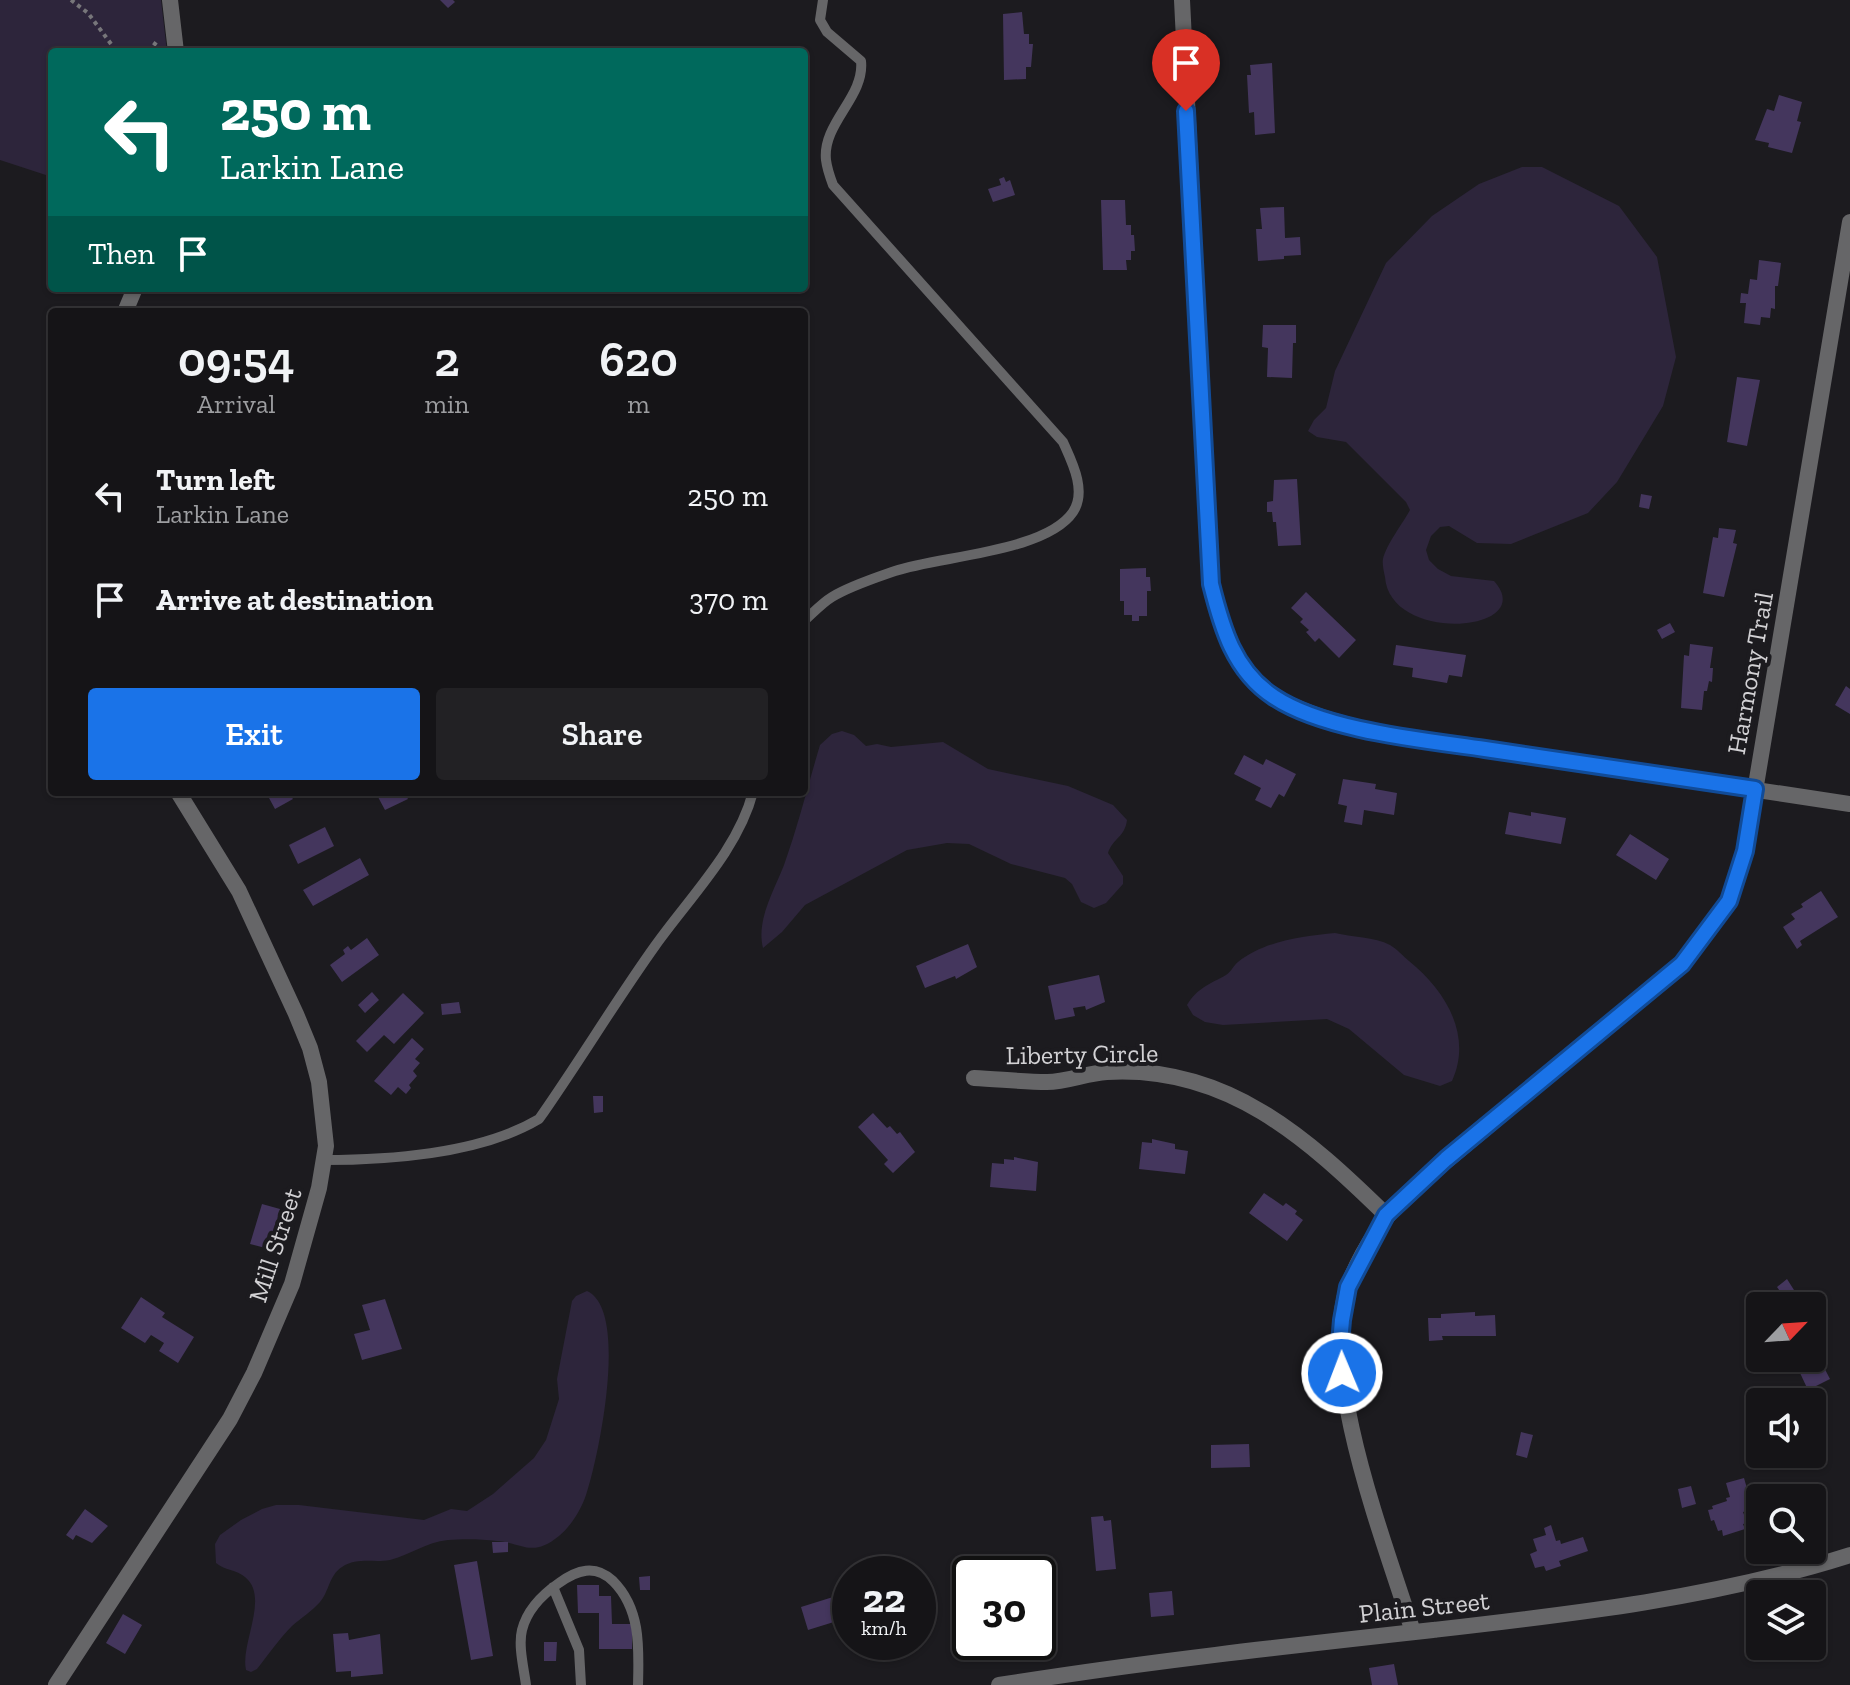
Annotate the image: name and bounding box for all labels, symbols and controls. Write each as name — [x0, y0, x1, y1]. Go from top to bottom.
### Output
pin — [1152, 29, 1220, 111]
icon: arrive — [1164, 41, 1208, 85]
text: 250 m — [220, 77, 371, 144]
icon: left — [88, 80, 192, 184]
text: Larkin Lane — [220, 145, 404, 188]
icon: arrive — [171, 232, 215, 276]
text: Then — [88, 236, 155, 272]
text: 09:54 — [178, 331, 294, 388]
text: 2 — [434, 331, 460, 388]
text: 620 — [599, 331, 678, 388]
text: Arrival — [197, 388, 275, 420]
text: min — [425, 388, 469, 420]
text: m — [627, 388, 650, 420]
text: Turn left — [156, 462, 275, 498]
icon: left — [88, 474, 132, 518]
text: 250 m — [687, 478, 768, 514]
text: Larkin Lane — [156, 498, 289, 530]
icon: arrive — [88, 578, 132, 622]
text: Arrive at destination — [156, 582, 433, 618]
text: 370 m — [689, 582, 768, 618]
street label: Harmony Trail — [1720, 589, 1780, 757]
button: Exit — [88, 688, 420, 780]
button: Share — [436, 688, 768, 780]
street label: Liberty Circle — [1005, 1037, 1159, 1071]
street label: Mill Street — [241, 1183, 309, 1306]
north arrow — [1746, 1292, 1826, 1372]
map controls — [1746, 1292, 1826, 1660]
position arrow — [1300, 1331, 1384, 1415]
button: sound — [1746, 1388, 1826, 1468]
button: search — [1746, 1484, 1826, 1564]
speed limit sign: 30 — [952, 1556, 1056, 1660]
text: 22 — [863, 1574, 905, 1622]
button: layers — [1746, 1580, 1826, 1660]
street label: Plain Street — [1357, 1584, 1491, 1630]
text: km/h — [861, 1616, 907, 1640]

